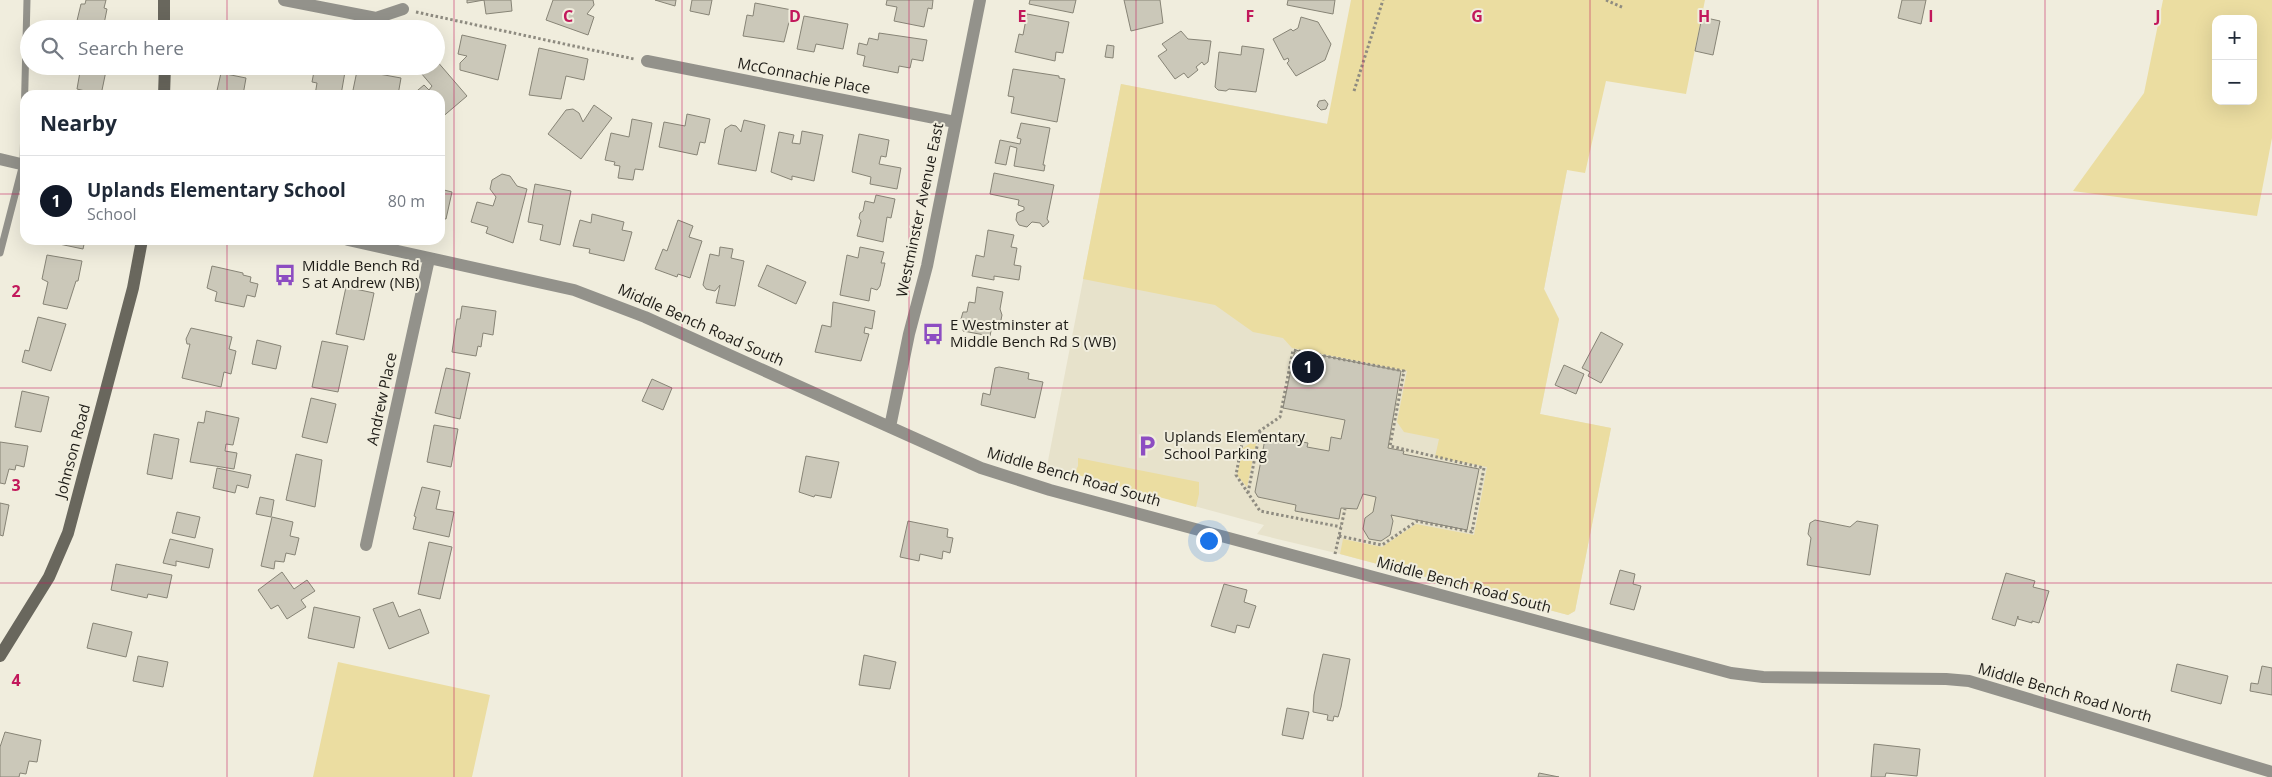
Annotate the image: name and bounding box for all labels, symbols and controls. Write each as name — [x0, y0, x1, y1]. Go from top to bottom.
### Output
text: C — [563, 5, 573, 27]
text: D — [789, 5, 801, 27]
text: E — [1018, 5, 1027, 27]
text: F — [1246, 5, 1254, 27]
text: G — [1471, 5, 1483, 27]
text: H — [1698, 5, 1710, 27]
text: I — [1928, 5, 1934, 27]
text: J — [2153, 5, 2161, 27]
map controls — [2212, 15, 2257, 105]
button: + — [2212, 15, 2257, 60]
search box — [20, 20, 445, 75]
icon: search — [38, 34, 66, 62]
text: Search here — [78, 35, 184, 61]
street label: McConnachie Place — [736, 52, 872, 98]
button: − — [2212, 60, 2257, 105]
text: Nearby — [40, 109, 117, 137]
street label: Westminster Avenue East — [891, 121, 947, 299]
text: Uplands Elementary School — [87, 177, 346, 203]
text: 1 — [51, 190, 61, 212]
text: 80 m — [388, 190, 425, 212]
text: School — [87, 203, 137, 225]
place label: Middle Bench Rd S at Andrew (NB) — [302, 255, 420, 292]
bus stop icon: Middle Bench Rd S at Andrew (NB) — [272, 262, 298, 288]
street label: Middle Bench Road South — [615, 278, 788, 370]
text: 2 — [11, 280, 21, 302]
place label: E Westminster at Middle Bench Rd S (WB) — [950, 314, 1116, 351]
bus stop icon: E Westminster at Middle Bench Rd S (WB) — [920, 321, 946, 347]
pin: 1 — [1292, 348, 1324, 386]
street label: Andrew Place — [361, 350, 401, 447]
street label: Johnson Road — [49, 402, 94, 502]
place label: Uplands Elementary School Parking — [1164, 426, 1306, 463]
parking icon: Uplands Elementary School Parking — [1134, 433, 1160, 459]
street label: Middle Bench Road South — [985, 442, 1164, 510]
text: 3 — [11, 474, 21, 496]
your location — [1196, 528, 1222, 554]
street label: Middle Bench Road South — [1375, 551, 1554, 617]
street label: Middle Bench Road North — [1976, 658, 2155, 726]
text: 4 — [11, 669, 21, 691]

